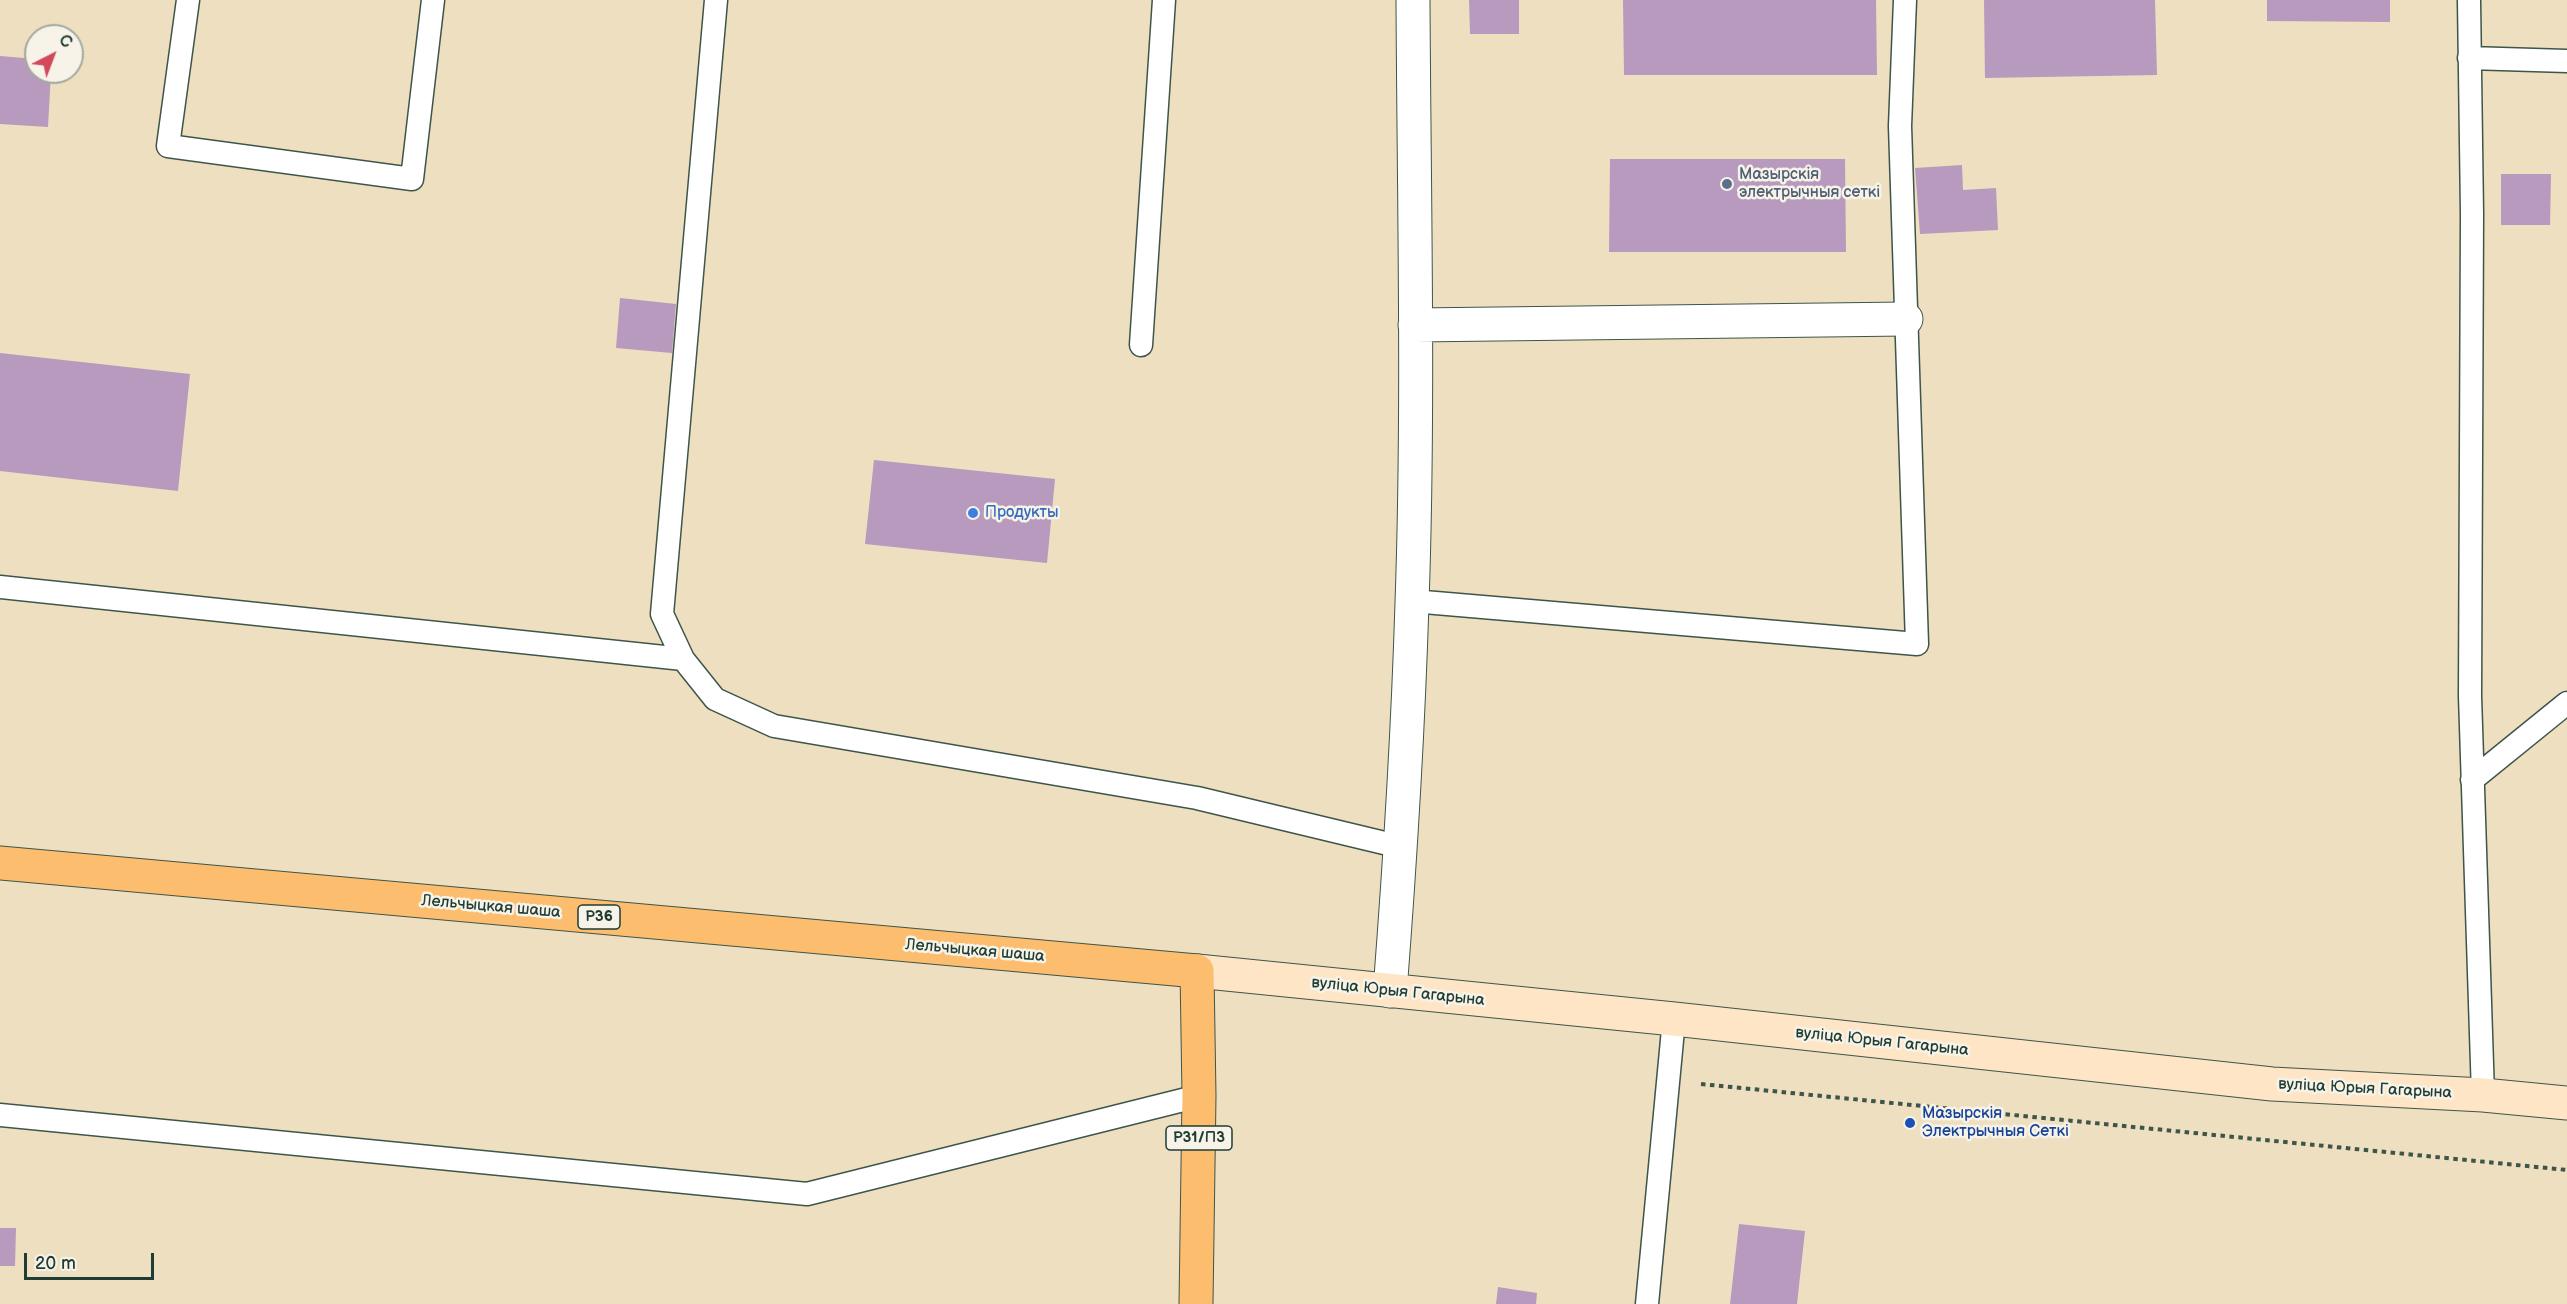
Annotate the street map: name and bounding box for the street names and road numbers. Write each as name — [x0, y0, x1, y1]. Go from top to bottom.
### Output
street label: Лельчыцкая шаша — [421, 891, 561, 923]
road number: Р36 — [578, 905, 620, 929]
street label: Лельчыцкая шаша — [905, 935, 1045, 967]
street label: вуліца Юрыя Гагарына — [1310, 973, 1486, 1011]
street label: вуліца Юрыя Гагарына — [1794, 1023, 1970, 1061]
street label: вуліца Юрыя Гагарына — [2278, 1075, 2452, 1103]
road number: Р31/П3 — [1166, 1126, 1232, 1150]

